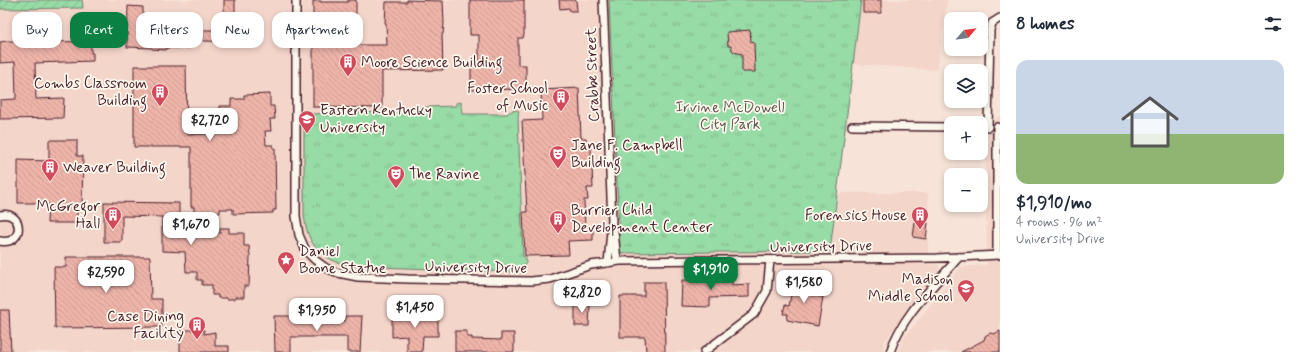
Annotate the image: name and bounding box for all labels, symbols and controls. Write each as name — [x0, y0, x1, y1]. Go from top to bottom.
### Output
chip: Buy — [12, 12, 62, 48]
chip: Rent — [70, 12, 128, 48]
chip: Filters — [136, 12, 203, 48]
chip: New — [211, 12, 264, 48]
chip: Apartment — [272, 12, 363, 48]
north arrow — [944, 12, 988, 56]
map controls — [944, 12, 988, 212]
text: 8 homes — [1016, 13, 1075, 35]
icon: filters — [1262, 13, 1284, 35]
street label: Crabbe Street — [581, 27, 605, 122]
building icon: Moore Science Building — [338, 52, 358, 77]
place label: Moore Science Building — [361, 53, 503, 74]
button: layers — [944, 64, 988, 108]
place label: Combs Classroom Building — [34, 74, 147, 112]
place label: Foster School of Music — [467, 79, 548, 116]
building icon: Combs Classroom Building — [150, 82, 170, 107]
icon: home — [1114, 86, 1186, 158]
building icon: Foster School of Music — [551, 87, 571, 112]
park label: Irvine McDowell City Park — [675, 98, 785, 135]
place label: Eastern Kentucky University — [320, 101, 432, 138]
pin: $2,720 — [177, 108, 243, 142]
school or university icon: Eastern Kentucky University — [297, 109, 317, 134]
text: $2,720 — [191, 112, 229, 129]
button: + — [944, 116, 988, 160]
place label: Jane F. Campbell Building — [571, 136, 683, 174]
theatre icon: Jane F. Campbell Building — [548, 144, 568, 169]
building icon: Weaver Building — [40, 157, 60, 182]
place label: Weaver Building — [63, 158, 166, 179]
theatre icon: The Ravine — [386, 164, 406, 189]
place label: The Ravine — [409, 165, 480, 185]
button: − — [944, 168, 988, 212]
text: $1,910/mo — [1016, 192, 1092, 214]
place label: McGregor Hall — [36, 197, 100, 234]
place label: Burrier Child Development Center — [571, 201, 713, 238]
building icon: McGregor Hall — [103, 205, 123, 230]
building icon: Forensics House — [910, 205, 930, 230]
place label: Forensics House — [805, 206, 907, 226]
building icon: Burrier Child Development Center — [548, 209, 568, 234]
pin: $1,670 — [158, 212, 224, 246]
text: 4 rooms · 96 m² — [1016, 214, 1102, 231]
text: $1,670 — [172, 216, 210, 233]
text: University Drive — [1016, 231, 1105, 248]
street label: University Drive — [770, 236, 873, 258]
place label: Daniel Boone Statue — [299, 242, 386, 279]
place icon: Daniel Boone Statue — [276, 250, 296, 275]
street label: University Drive — [425, 257, 527, 279]
pin: $1,910 — [678, 257, 744, 291]
pin: $2,590 — [73, 260, 139, 294]
text: $1,910 — [693, 261, 729, 278]
text: $2,590 — [87, 264, 125, 281]
pin: $1,580 — [771, 270, 837, 304]
place label: Madison Middle School — [868, 270, 953, 307]
text: $1,580 — [785, 274, 823, 291]
school or university icon: Madison Middle School — [956, 278, 976, 303]
pin: $2,820 — [549, 280, 615, 314]
text: $2,820 — [563, 284, 601, 301]
pin: $1,450 — [382, 295, 448, 329]
pin: $1,950 — [284, 298, 350, 332]
text: $1,450 — [396, 299, 434, 316]
text: $1,950 — [298, 302, 336, 319]
place label: Case Dining Facility — [107, 307, 184, 344]
building icon: Case Dining Facility — [187, 315, 207, 340]

